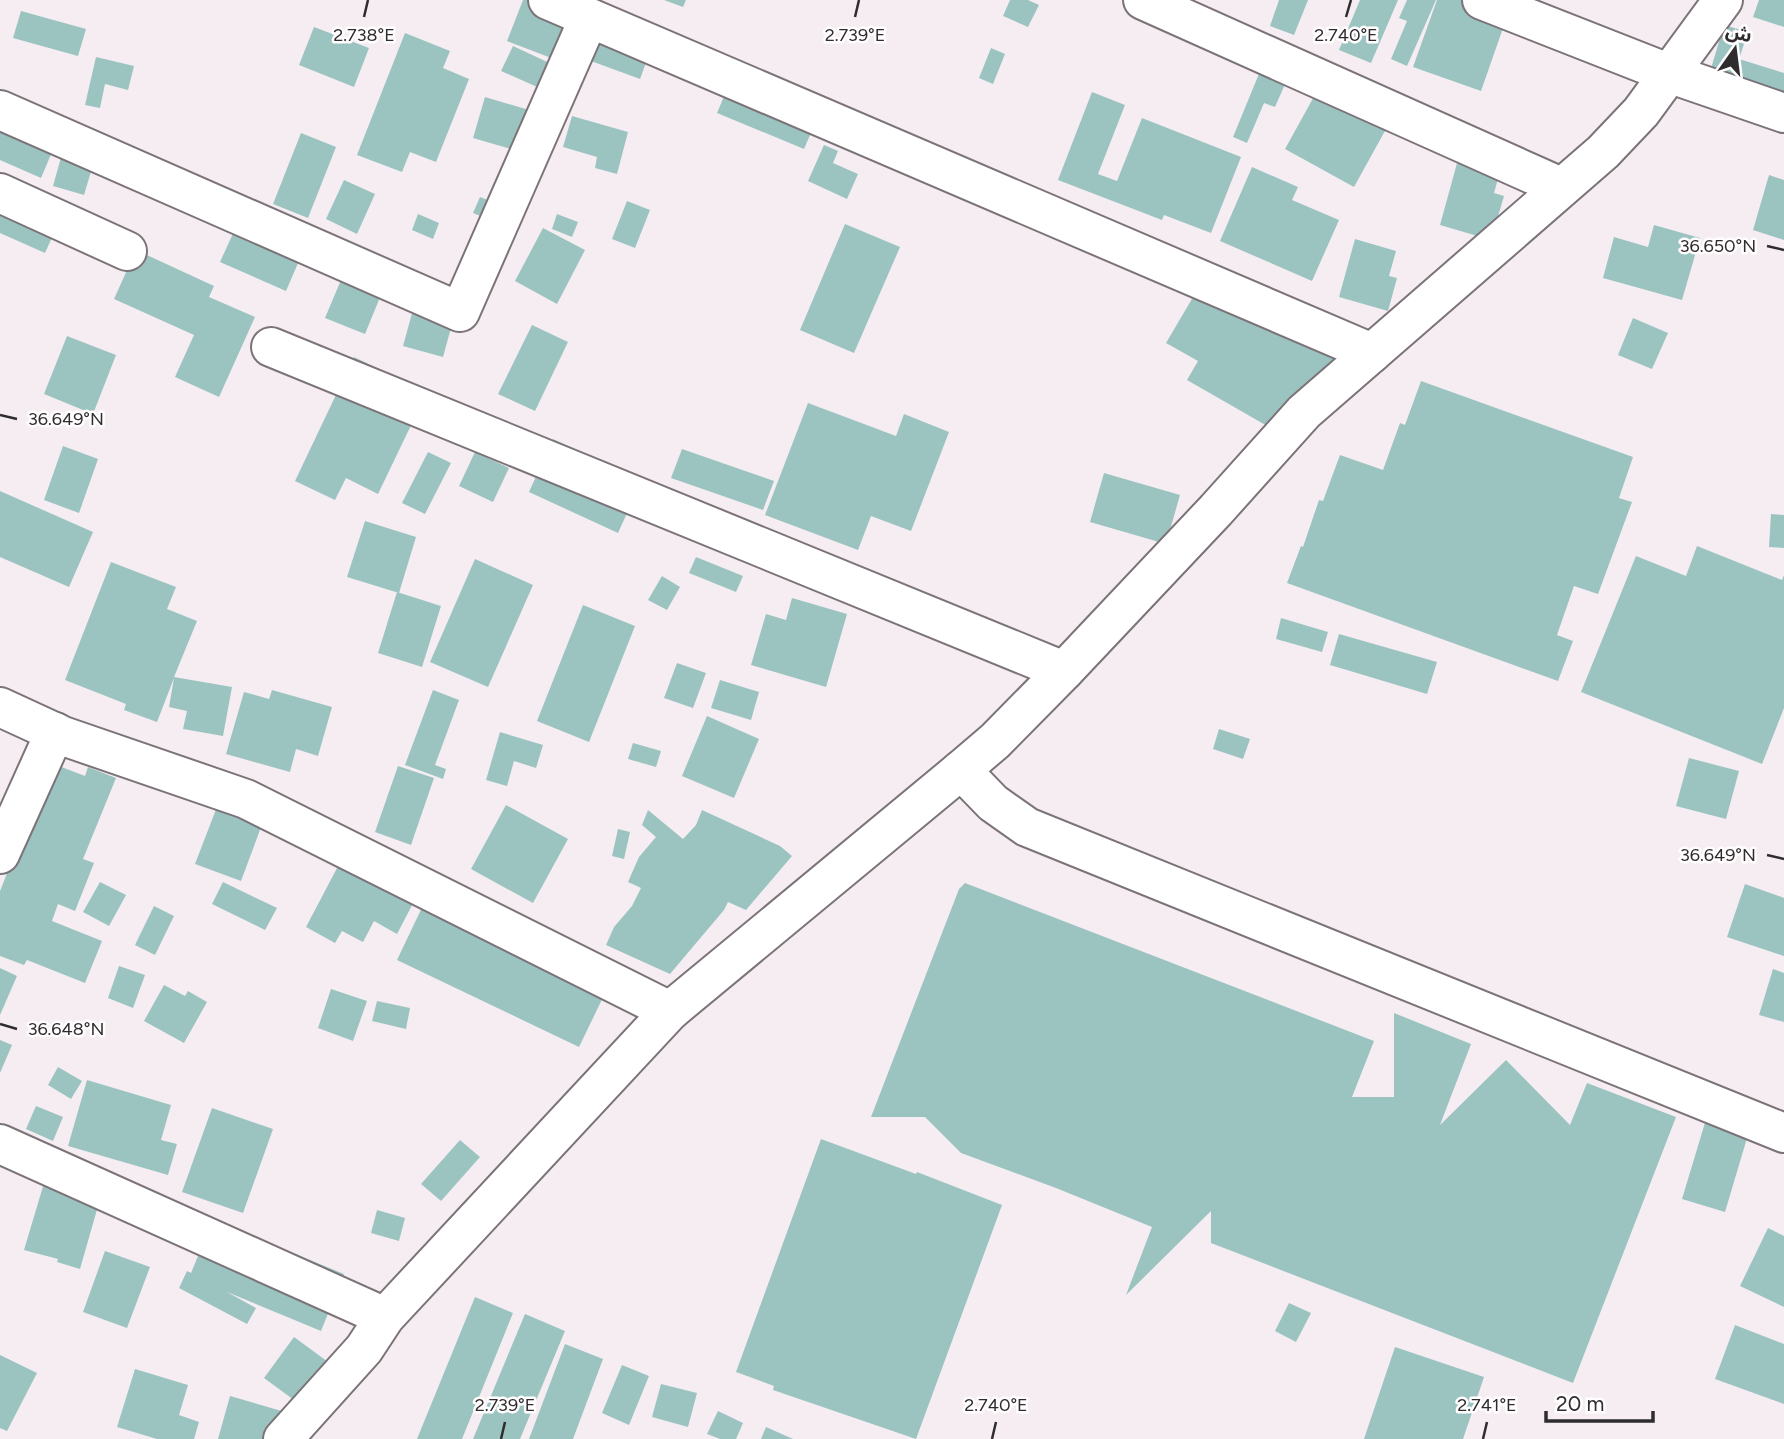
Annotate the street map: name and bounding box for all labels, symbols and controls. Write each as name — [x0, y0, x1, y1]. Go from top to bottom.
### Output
north arrow — [1700, 14, 1770, 84]
text: ش — [1724, 19, 1754, 47]
text: 2.738°E — [333, 24, 395, 46]
text: 2.739°E — [825, 24, 885, 46]
text: 2.740°E — [1314, 24, 1378, 46]
text: 36.650°N — [1680, 235, 1756, 257]
text: 36.649°N — [28, 408, 104, 430]
text: 36.649°N — [1680, 844, 1756, 866]
text: 36.648°N — [28, 1018, 104, 1040]
scale bar — [1546, 1380, 1653, 1424]
text: 20 m — [1556, 1391, 1604, 1416]
text: 2.739°E — [475, 1394, 535, 1416]
text: 2.740°E — [964, 1394, 1028, 1416]
text: 2.741°E — [1457, 1394, 1517, 1416]

